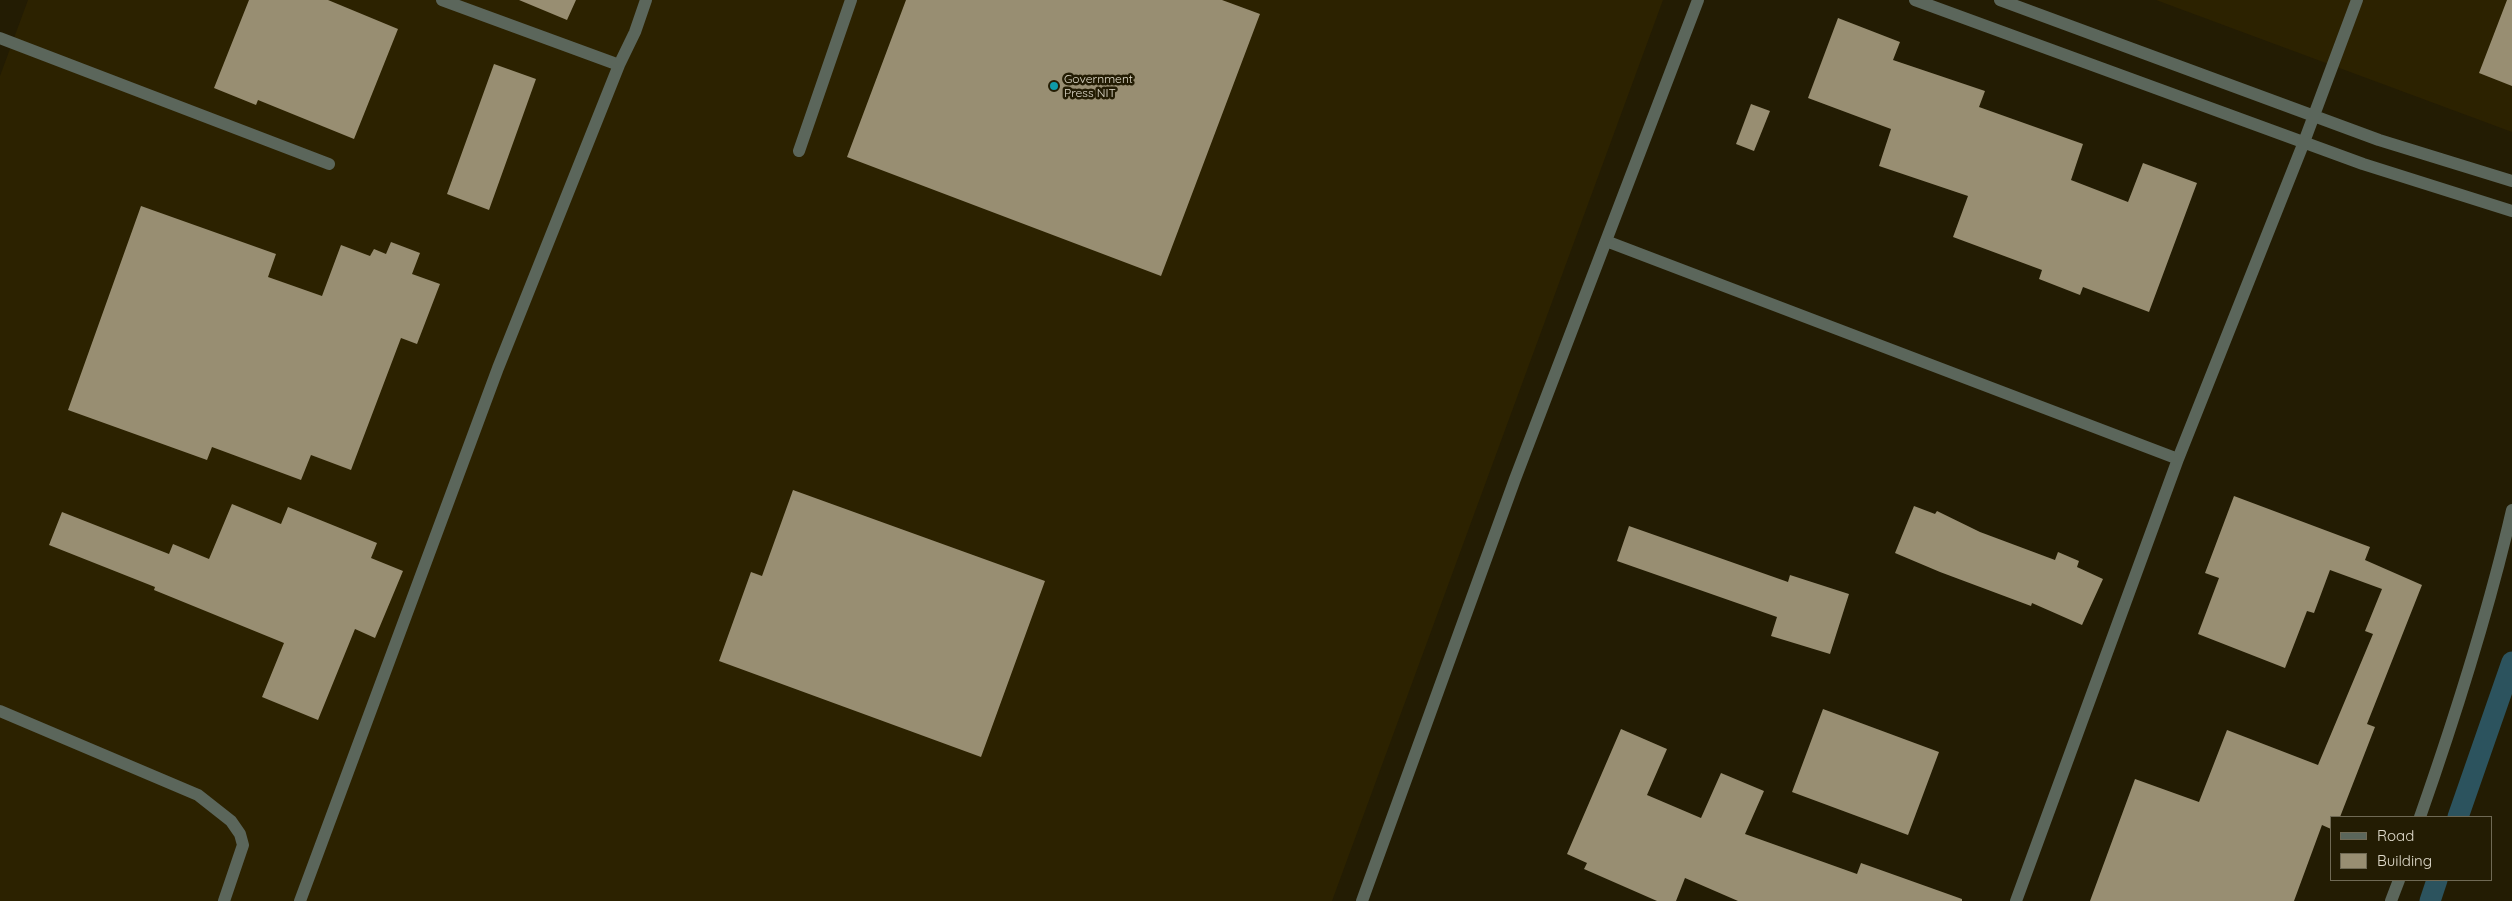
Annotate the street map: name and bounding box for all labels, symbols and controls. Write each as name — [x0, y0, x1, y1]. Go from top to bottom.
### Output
place label: Government Press NIT — [1064, 72, 1133, 100]
marker: Government Press NIT — [1048, 80, 1060, 92]
legend — [2330, 816, 2492, 881]
text: Road — [2377, 826, 2414, 845]
text: Building — [2377, 851, 2432, 870]

